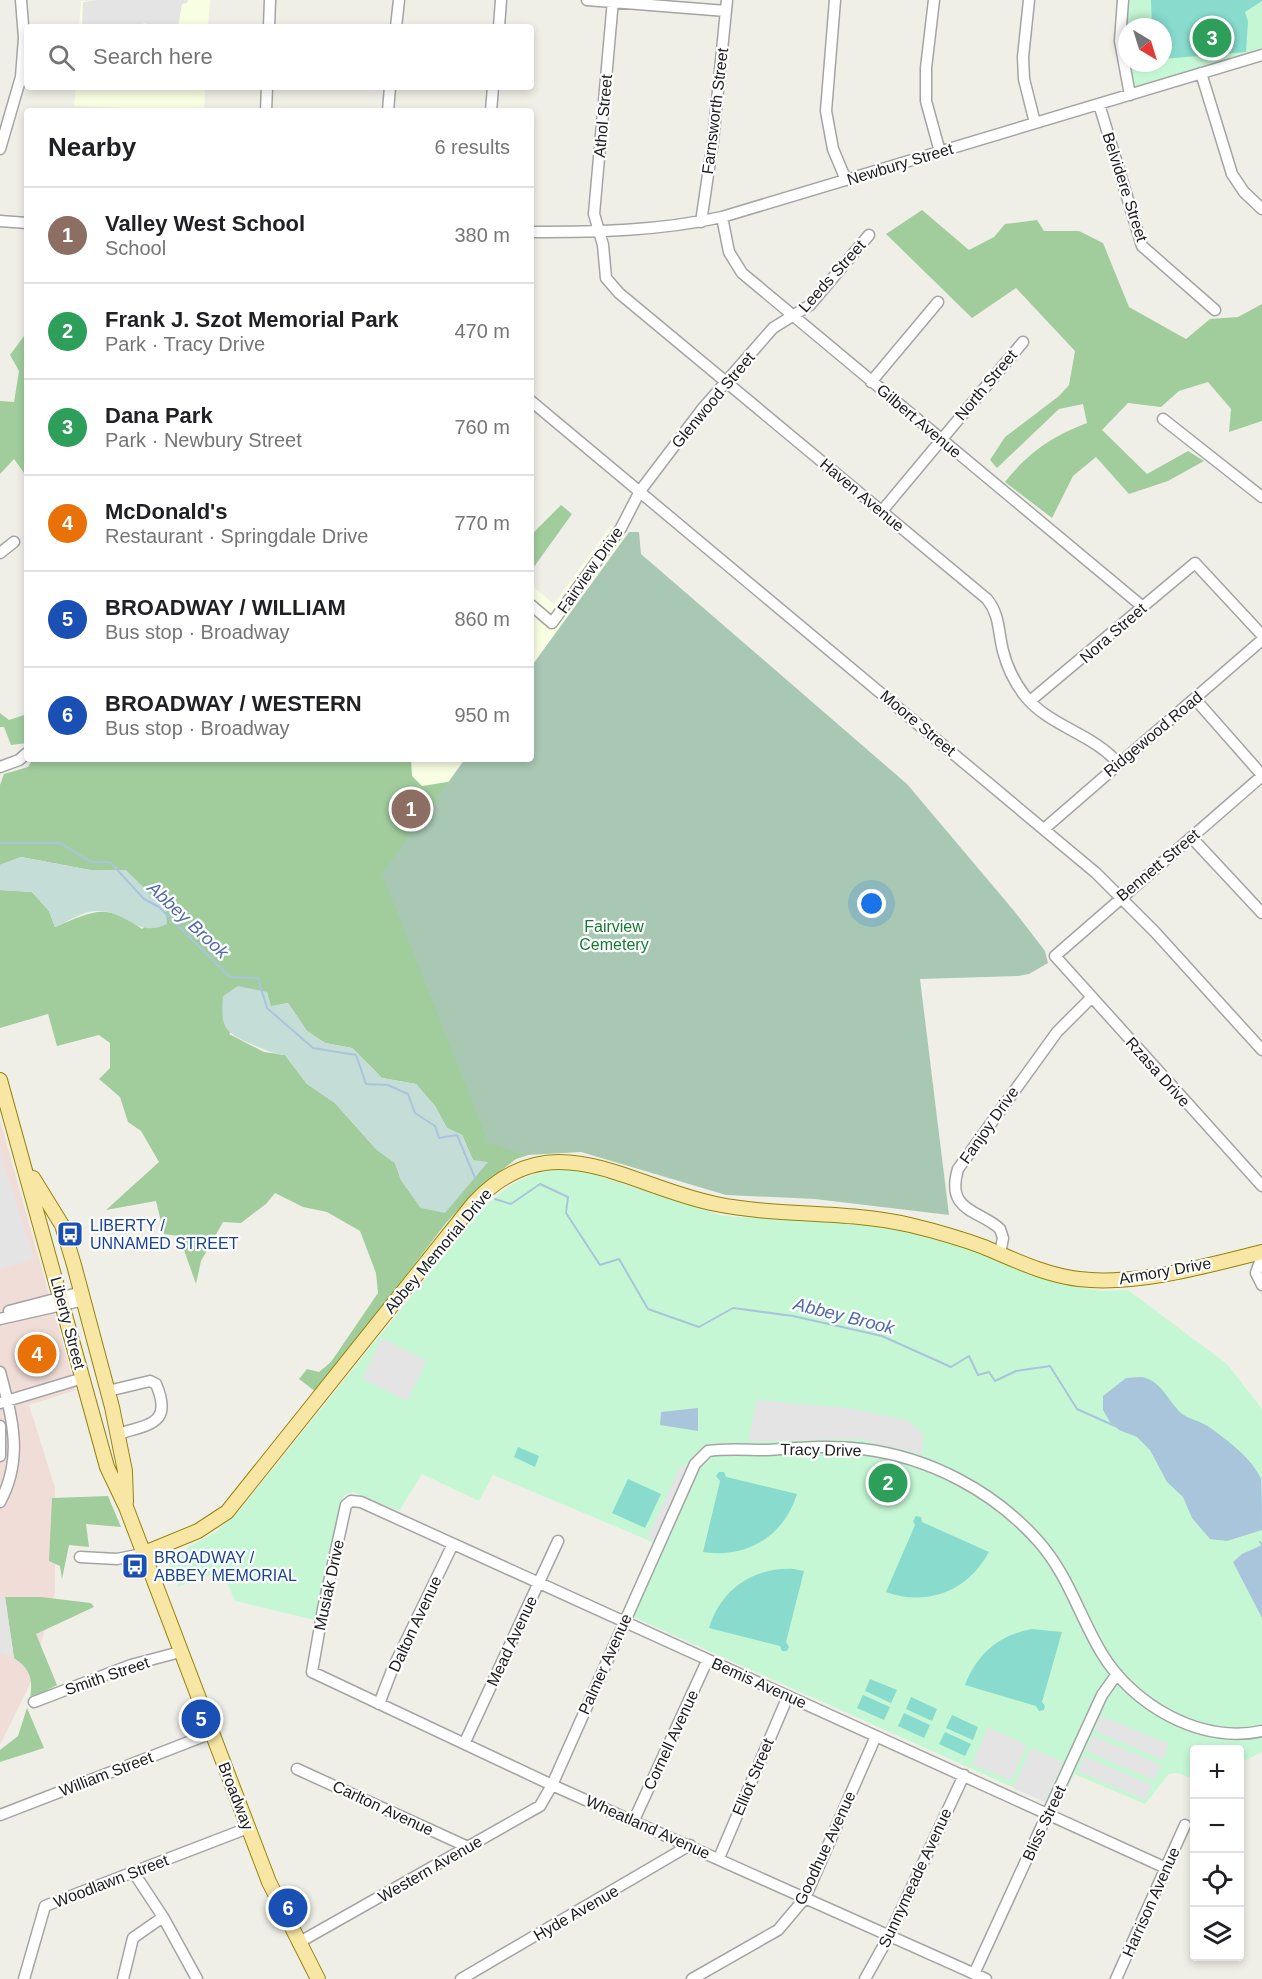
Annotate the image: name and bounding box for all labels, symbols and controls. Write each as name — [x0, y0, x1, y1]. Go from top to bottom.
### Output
pin: 3 — [1192, 15, 1232, 60]
north arrow — [1118, 18, 1172, 72]
search box — [24, 24, 534, 90]
icon: search — [45, 41, 78, 74]
text: Search here — [93, 44, 213, 69]
street label: Farnsworth Street — [699, 46, 731, 175]
street label: Athol Street — [591, 73, 615, 158]
street label: Belvidere Street — [1099, 130, 1151, 244]
text: Nearby — [48, 132, 136, 162]
text: 6 results — [434, 136, 510, 158]
street label: Newbury Street — [845, 140, 956, 188]
text: Valley West School — [105, 211, 305, 236]
text: 1 — [62, 224, 73, 246]
text: 380 m — [454, 224, 510, 246]
street label: Leeds Street — [795, 236, 869, 315]
text: School — [105, 237, 166, 259]
text: Frank J. Szot Memorial Park — [105, 307, 398, 332]
text: 2 — [62, 320, 73, 342]
text: 470 m — [454, 320, 510, 342]
text: Park · Tracy Drive — [105, 333, 265, 355]
street label: North Street — [952, 346, 1021, 424]
street label: Glenwood Street — [668, 348, 758, 451]
street label: Gilbert Avenue — [873, 381, 965, 461]
text: Dana Park — [105, 403, 213, 428]
text: 3 — [62, 416, 73, 438]
text: 760 m — [454, 416, 510, 438]
text: Park · Newbury Street — [105, 429, 302, 451]
street label: Haven Avenue — [817, 455, 907, 535]
text: McDonald's — [105, 499, 228, 524]
text: 4 — [62, 512, 73, 534]
text: 770 m — [454, 512, 510, 534]
street label: Fairview Drive — [554, 524, 626, 616]
text: Restaurant · Springdale Drive — [105, 525, 368, 547]
text: BROADWAY / WILLIAM — [105, 595, 346, 620]
street label: Nora Street — [1077, 599, 1150, 666]
text: 5 — [62, 608, 73, 630]
text: 860 m — [454, 608, 510, 630]
text: Bus stop · Broadway — [105, 621, 290, 643]
street label: Moore Street — [877, 687, 959, 760]
street label: Ridgewood Road — [1101, 688, 1205, 780]
text: BROADWAY / WESTERN — [105, 691, 362, 716]
text: 6 — [62, 704, 73, 726]
text: 950 m — [454, 704, 510, 726]
text: Bus stop · Broadway — [105, 717, 290, 739]
pin: 1 — [392, 786, 430, 832]
street label: Bennett Street — [1113, 825, 1203, 904]
water label: Abbey Brook — [143, 877, 233, 963]
your location — [857, 889, 886, 918]
park label: Fairview Cemetery — [579, 918, 649, 953]
street label: Rzasa Drive — [1123, 1034, 1194, 1110]
street label: Fanjoy Drive — [956, 1083, 1022, 1167]
street label: Abbey Memorial Drive — [381, 1185, 495, 1317]
place label: LIBERTY / UNNAMED STREET — [90, 1217, 239, 1252]
bus stop icon: LIBERTY / UNNAMED STREET — [55, 1219, 85, 1249]
street label: Armory Drive — [1118, 1255, 1213, 1287]
street label: Liberty Street — [47, 1275, 89, 1372]
water label: Abbey Brook — [791, 1294, 897, 1338]
pin: 4 — [18, 1332, 57, 1376]
street label: Tracy Drive — [780, 1441, 862, 1459]
pin: 2 — [868, 1460, 908, 1506]
street label: Musiak Drive — [311, 1538, 347, 1632]
place label: BROADWAY / ABBEY MEMORIAL — [154, 1549, 297, 1584]
bus stop icon: BROADWAY / ABBEY MEMORIAL — [120, 1551, 150, 1581]
street label: Dalton Avenue — [385, 1573, 445, 1675]
street label: Mead Avenue — [484, 1593, 540, 1689]
street label: Palmer Avenue — [575, 1611, 635, 1717]
street label: Smith Street — [63, 1653, 152, 1698]
street label: Bemis Avenue — [709, 1654, 809, 1712]
street label: Cornell Avenue — [640, 1687, 702, 1793]
pin: 5 — [182, 1696, 220, 1742]
street label: Elliot Street — [729, 1736, 777, 1818]
map controls — [1190, 1745, 1244, 1961]
button: + — [1190, 1745, 1244, 1799]
street label: William Street — [57, 1748, 156, 1800]
street label: Broadway — [215, 1760, 257, 1832]
street label: Carlton Avenue — [330, 1777, 436, 1839]
street label: Bliss Street — [1019, 1782, 1069, 1863]
street label: Goodhue Avenue — [791, 1788, 859, 1908]
street label: Wheatland Avenue — [583, 1792, 713, 1862]
button: − — [1190, 1799, 1244, 1853]
street label: Sunnymeade Avenue — [875, 1806, 955, 1950]
street label: Western Avenue — [375, 1832, 485, 1906]
street label: Harrison Avenue — [1119, 1845, 1183, 1959]
street label: Woodlawn Street — [51, 1851, 171, 1911]
button: locate — [1190, 1853, 1244, 1907]
street label: Hyde Avenue — [531, 1882, 621, 1944]
pin: 6 — [268, 1886, 308, 1930]
button: layers — [1190, 1907, 1244, 1961]

